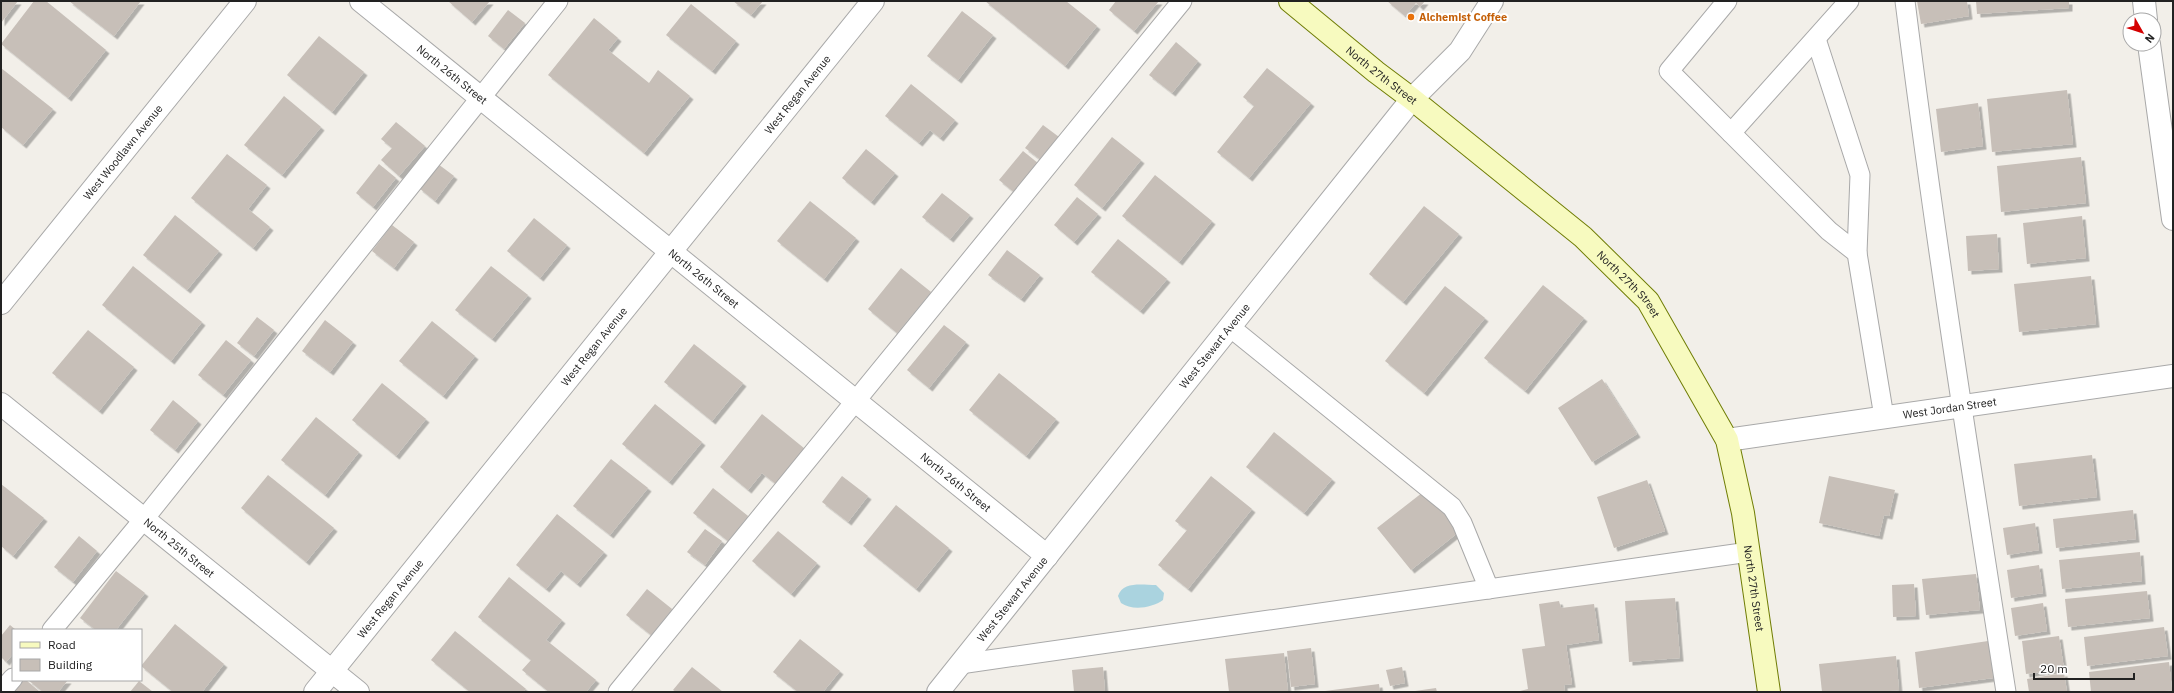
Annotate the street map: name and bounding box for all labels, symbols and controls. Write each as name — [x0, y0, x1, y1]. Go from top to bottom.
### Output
place label: Alchemist Coffee — [1419, 10, 1507, 24]
marker: Alchemist Coffee — [1406, 12, 1416, 22]
north arrow — [2122, 12, 2162, 52]
text: N — [2142, 31, 2158, 46]
street label: North 26th Street — [414, 42, 490, 107]
street label: North 27th Street — [1343, 43, 1420, 108]
street label: West Regan Avenue — [761, 52, 834, 137]
street label: West Woodlawn Avenue — [80, 102, 166, 203]
street label: North 26th Street — [666, 246, 742, 311]
street label: North 27th Street — [1594, 248, 1663, 320]
street label: West Stewart Avenue — [1176, 300, 1253, 391]
street label: West Regan Avenue — [558, 304, 630, 389]
street label: West Jordan Street — [1902, 394, 1998, 422]
street label: North 26th Street — [918, 449, 994, 515]
street label: North 25th Street — [141, 515, 218, 581]
street label: North 27th Street — [1741, 544, 1767, 632]
street label: West Stewart Avenue — [974, 554, 1051, 645]
street label: West Regan Avenue — [354, 556, 427, 641]
legend — [12, 629, 142, 681]
text: Road — [48, 637, 76, 652]
scale bar — [2034, 655, 2134, 681]
text: Building — [48, 657, 93, 672]
text: 20 m — [2040, 661, 2068, 676]

